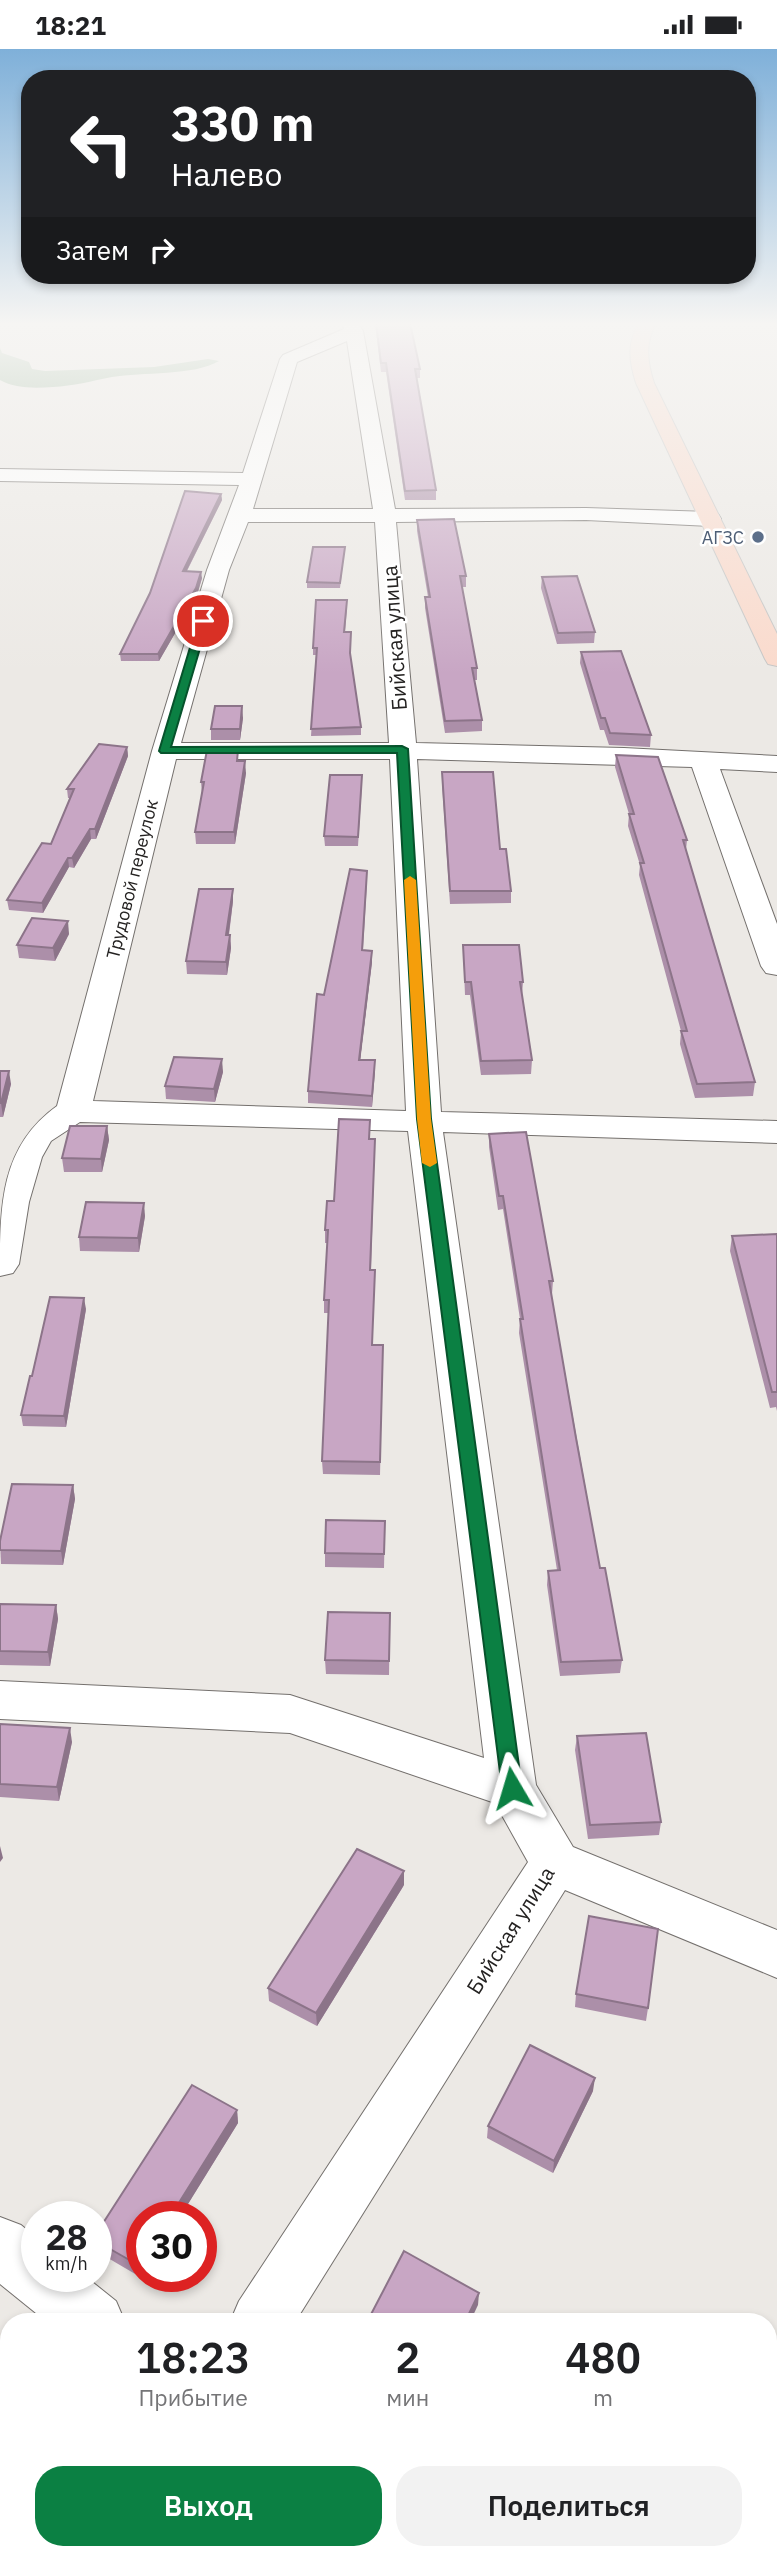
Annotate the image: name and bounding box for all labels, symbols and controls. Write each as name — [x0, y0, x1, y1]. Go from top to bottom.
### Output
text: 18:21 — [35, 8, 106, 42]
text: 330 m — [171, 91, 315, 154]
icon: left — [56, 98, 147, 189]
text: Налево — [171, 153, 282, 195]
icon: right — [143, 231, 181, 269]
text: Затем — [56, 233, 129, 267]
place label: АГЗС — [702, 526, 744, 549]
marker: АГЗС — [750, 529, 766, 545]
street label: Бийская улица — [375, 564, 413, 712]
pin — [173, 591, 233, 651]
icon: arrive — [184, 602, 222, 640]
street label: Трудовой переулок — [101, 797, 163, 961]
position arrow — [475, 1751, 549, 1825]
street label: Бийская улица — [460, 1861, 560, 1999]
speed limit sign: 30 — [126, 2201, 217, 2292]
text: 28 — [45, 2214, 88, 2260]
text: km/h — [45, 2252, 88, 2275]
text: 18:23 — [136, 2330, 250, 2385]
text: 2 — [395, 2330, 420, 2385]
text: 480 — [565, 2330, 641, 2385]
text: Прибытие — [138, 2382, 248, 2412]
text: мин — [386, 2382, 429, 2412]
text: m — [593, 2382, 613, 2412]
button: Выход — [35, 2466, 382, 2546]
button: Поделиться — [396, 2466, 742, 2546]

